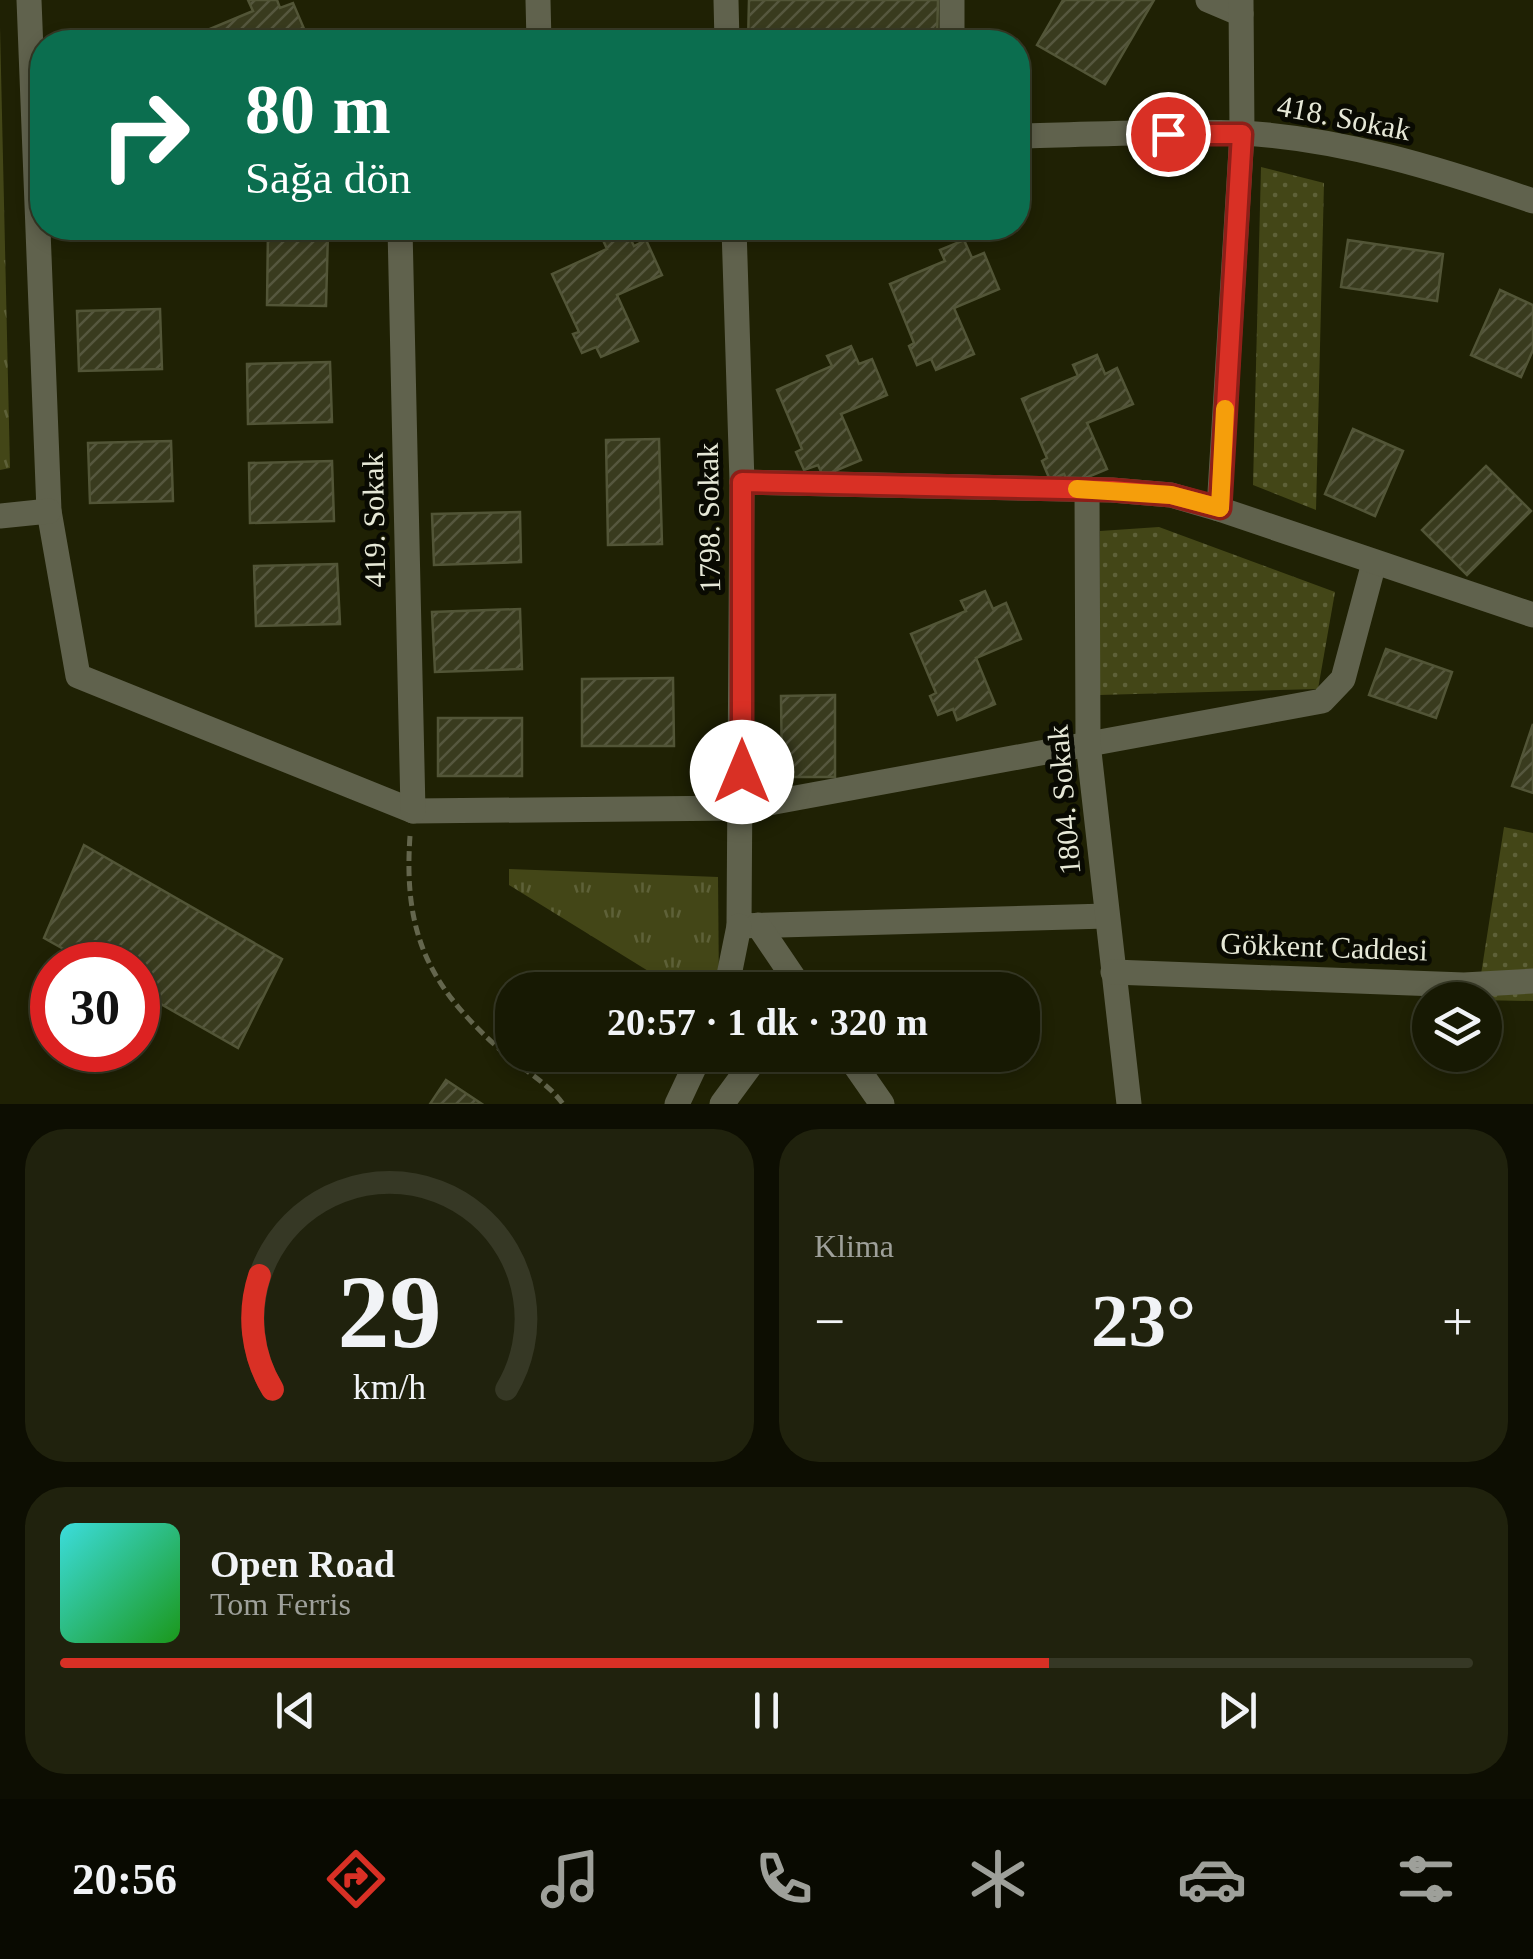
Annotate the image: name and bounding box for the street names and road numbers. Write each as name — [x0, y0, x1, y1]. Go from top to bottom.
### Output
street label: 418. Sokak — [1275, 88, 1414, 147]
street label: 1798. Sokak — [691, 443, 726, 593]
street label: 419. Sokak — [356, 452, 391, 588]
street label: 1804. Sokak — [1041, 724, 1086, 876]
street label: Gökkent Caddesi — [1220, 926, 1428, 967]

